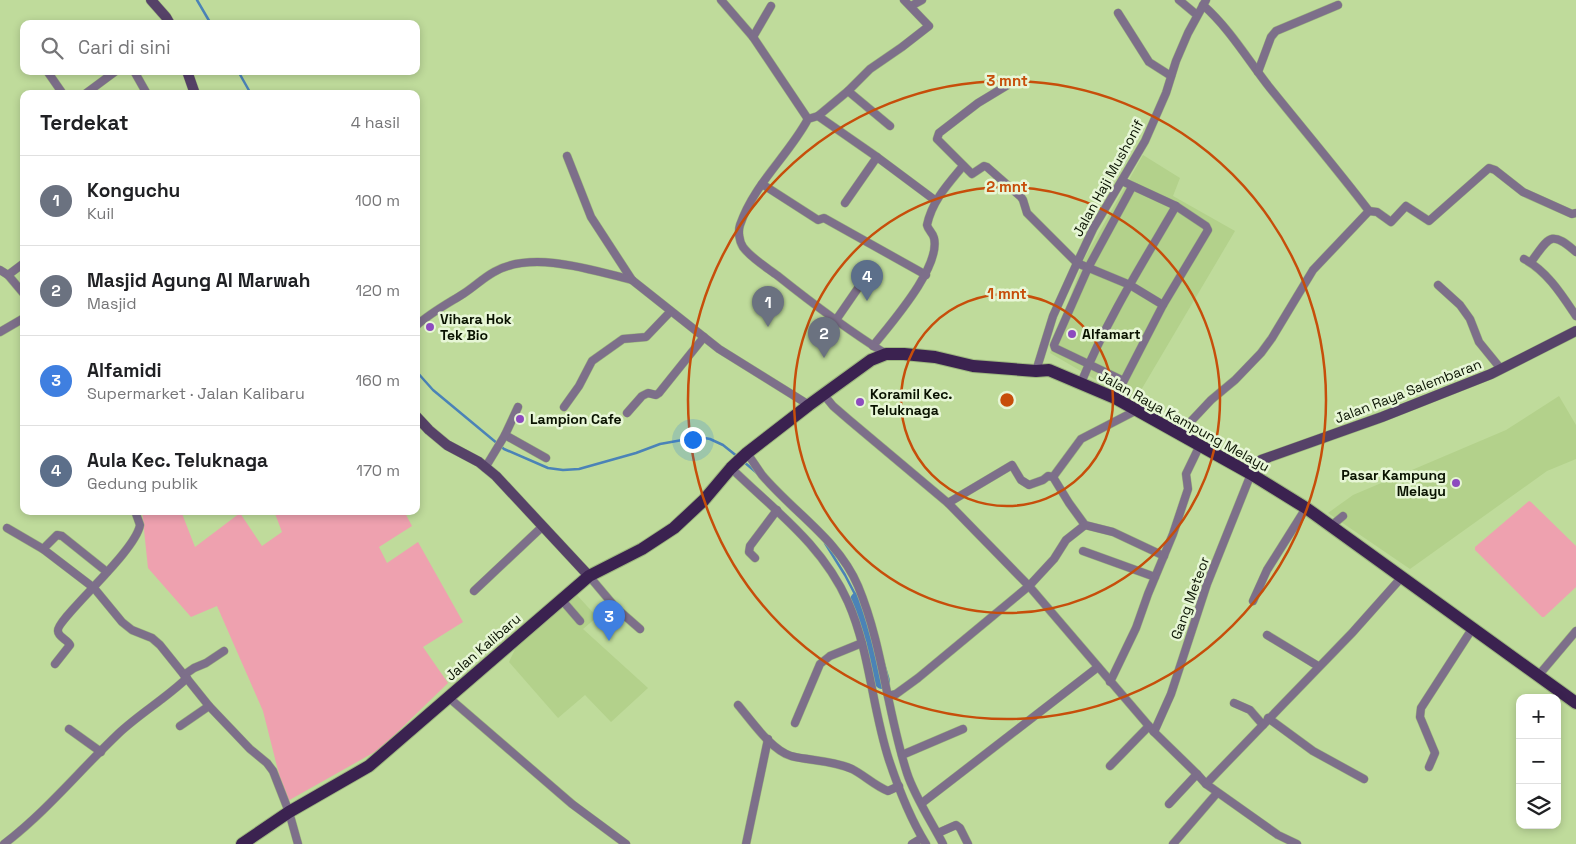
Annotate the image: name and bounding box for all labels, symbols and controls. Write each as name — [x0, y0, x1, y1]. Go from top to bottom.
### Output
search box — [20, 20, 420, 75]
icon: search — [38, 34, 66, 62]
text: Cari di sini — [78, 35, 171, 60]
text: 3 mnt — [986, 71, 1028, 90]
text: Terdekat — [40, 109, 129, 136]
text: 4 hasil — [351, 112, 400, 133]
street label: Jalan Haji Mushonif — [1068, 116, 1148, 240]
text: 2 mnt — [986, 177, 1028, 196]
text: Konguchu — [87, 178, 180, 203]
text: 1 — [52, 190, 60, 211]
text: 100 m — [355, 190, 400, 211]
text: Kuil — [87, 203, 114, 224]
pin: 4 — [851, 260, 883, 301]
text: Masjid Agung Al Marwah — [87, 268, 311, 293]
text: 2 — [51, 280, 61, 301]
text: 120 m — [356, 280, 400, 301]
text: 1 mnt — [987, 284, 1027, 303]
pin: 1 — [752, 286, 784, 327]
text: Masjid — [87, 293, 137, 314]
place label: Vihara Hok Tek Bio — [440, 310, 512, 344]
pin: 2 — [808, 317, 840, 358]
marker: Vihara Hok Tek Bio — [424, 321, 436, 333]
place label: Alfamart — [1082, 325, 1141, 343]
marker: Alfamart — [1066, 328, 1078, 340]
street label: Jalan Raya Salembaran — [1332, 355, 1484, 427]
text: Alfamidi — [87, 358, 162, 383]
street label: Jalan Raya Kampung Melayu — [1095, 366, 1273, 476]
text: 3 — [51, 370, 61, 391]
text: 160 m — [355, 370, 400, 391]
text: Supermarket · Jalan Kalibaru — [87, 383, 305, 404]
place label: Koramil Kec. Teluknaga — [870, 385, 953, 419]
centre of rings — [998, 391, 1016, 409]
marker: Koramil Kec. Teluknaga — [854, 396, 866, 408]
place label: Lampion Cafe — [530, 410, 622, 428]
marker: Lampion Cafe — [514, 413, 526, 425]
your location — [680, 427, 706, 453]
text: Aula Kec. Teluknaga — [87, 448, 268, 473]
text: 4 — [51, 460, 61, 481]
text: 170 m — [356, 460, 400, 481]
place label: Pasar Kampung Melayu — [1341, 466, 1446, 500]
text: Gedung publik — [87, 473, 198, 494]
marker: Pasar Kampung Melayu — [1450, 477, 1462, 489]
street label: Gang Meteor — [1167, 554, 1213, 642]
pin: 3 — [593, 600, 625, 641]
street label: Jalan Kalibaru — [442, 609, 524, 685]
map controls — [1516, 694, 1561, 829]
button: + — [1516, 694, 1561, 739]
button: − — [1516, 739, 1561, 784]
button: layers — [1516, 784, 1561, 829]

